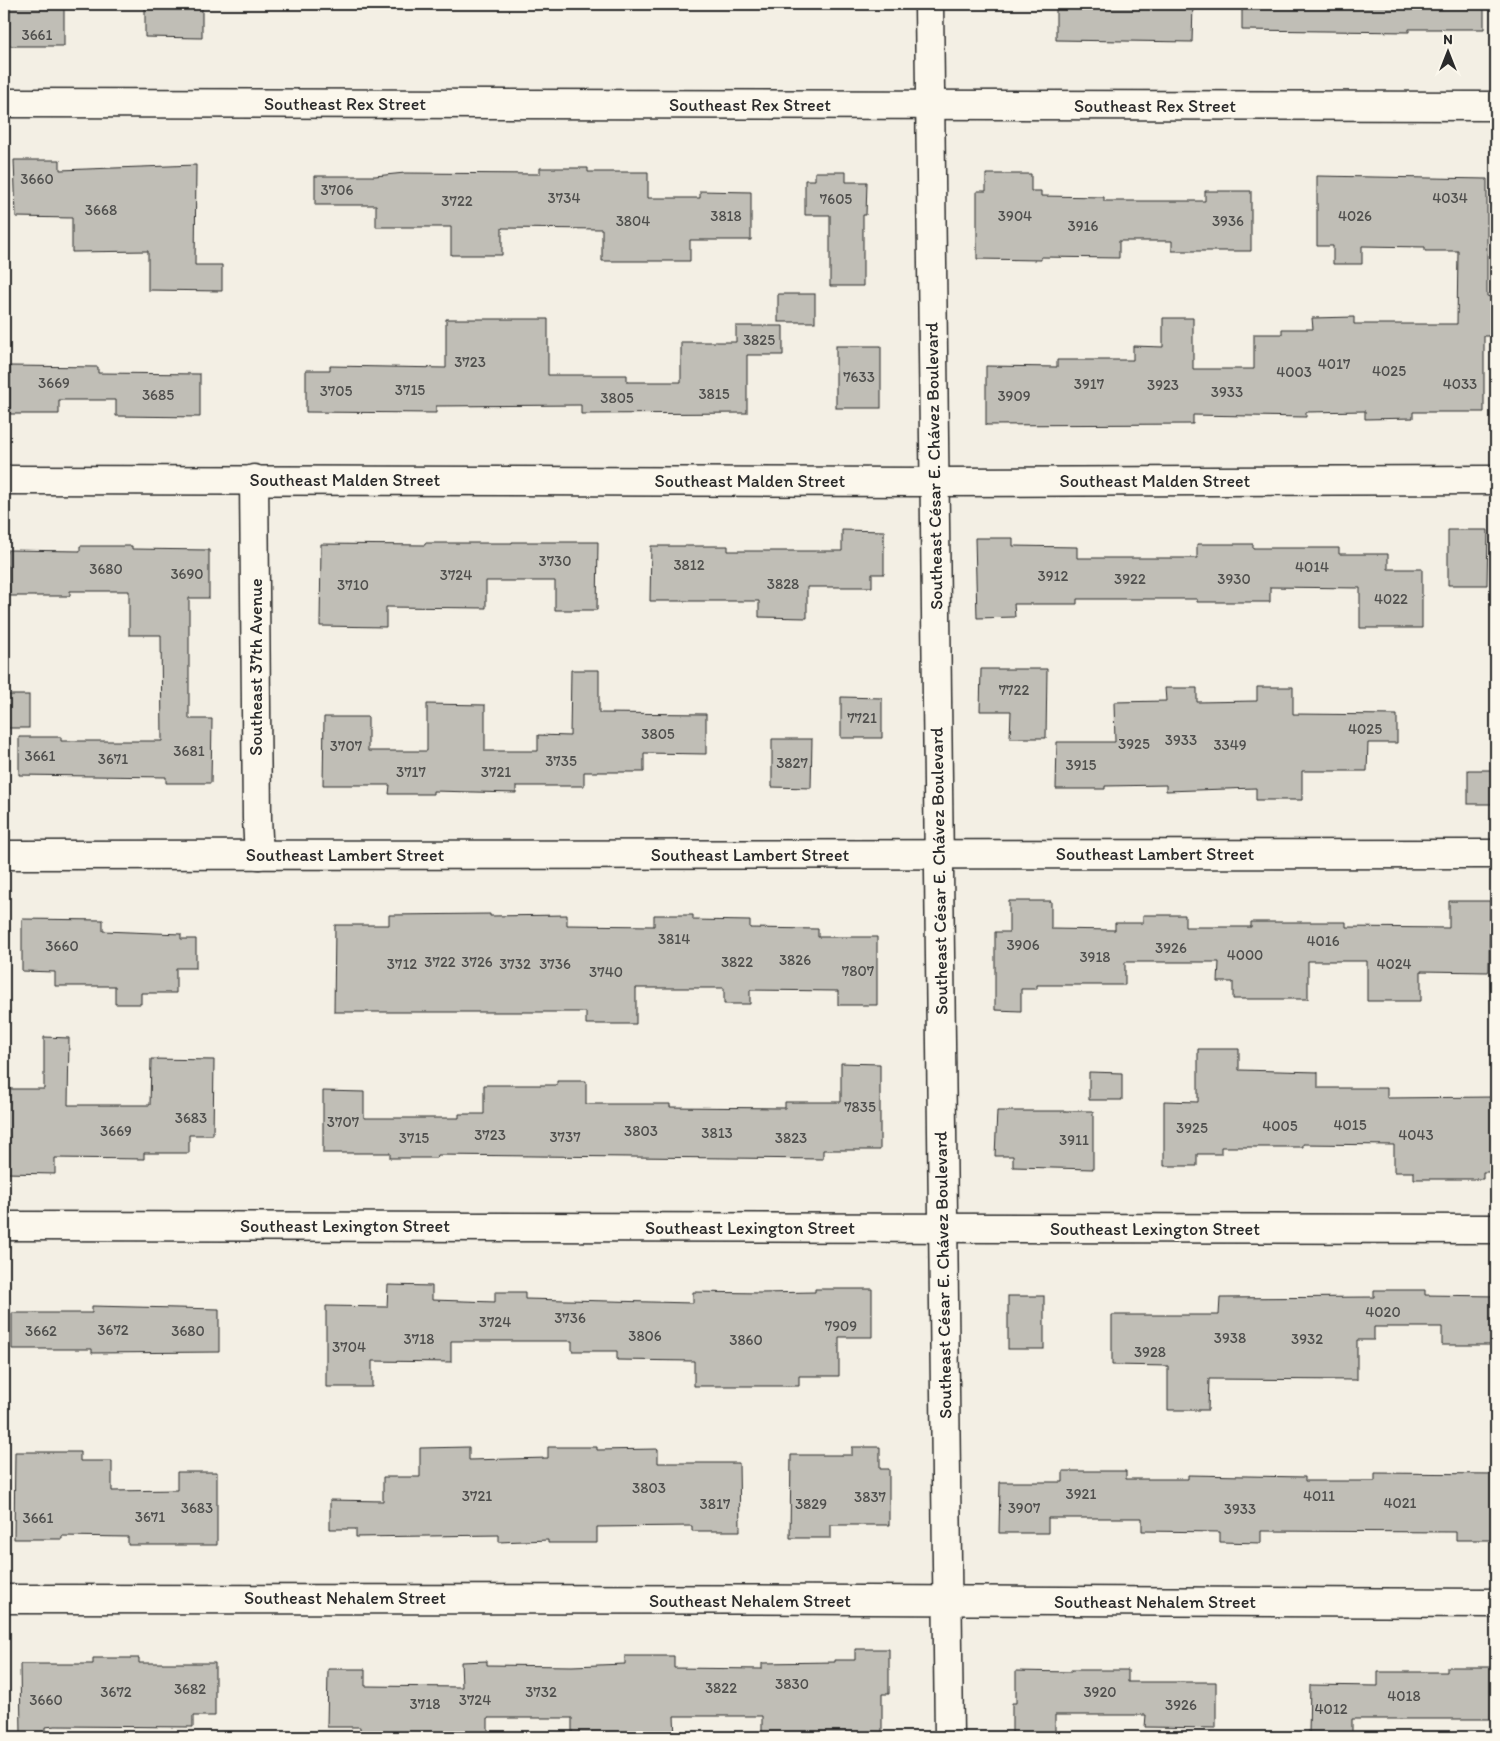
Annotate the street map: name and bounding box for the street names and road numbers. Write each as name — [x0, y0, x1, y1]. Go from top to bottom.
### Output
street label: Southeast Rex Street — [264, 93, 426, 115]
street label: Southeast Rex Street — [669, 94, 831, 116]
street label: Southeast Rex Street — [1074, 95, 1236, 117]
street label: Southeast César E. Chávez Boulevard — [920, 322, 948, 610]
street label: Southeast Malden Street — [250, 469, 441, 491]
street label: Southeast Malden Street — [655, 470, 846, 492]
street label: Southeast Malden Street — [1060, 470, 1251, 492]
street label: Southeast 37th Avenue — [245, 578, 267, 756]
street label: Southeast César E. Chávez Boulevard — [925, 727, 953, 1015]
street label: Southeast Lambert Street — [1056, 843, 1254, 865]
street label: Southeast Lambert Street — [246, 844, 444, 866]
street label: Southeast Lambert Street — [651, 844, 849, 866]
street label: Southeast César E. Chávez Boulevard — [929, 1131, 957, 1419]
street label: Southeast Lexington Street — [240, 1215, 450, 1237]
street label: Southeast Lexington Street — [645, 1217, 855, 1239]
street label: Southeast Lexington Street — [1050, 1218, 1260, 1240]
street label: Southeast Nehalem Street — [244, 1587, 446, 1609]
street label: Southeast Nehalem Street — [649, 1590, 851, 1612]
street label: Southeast Nehalem Street — [1054, 1591, 1256, 1613]

